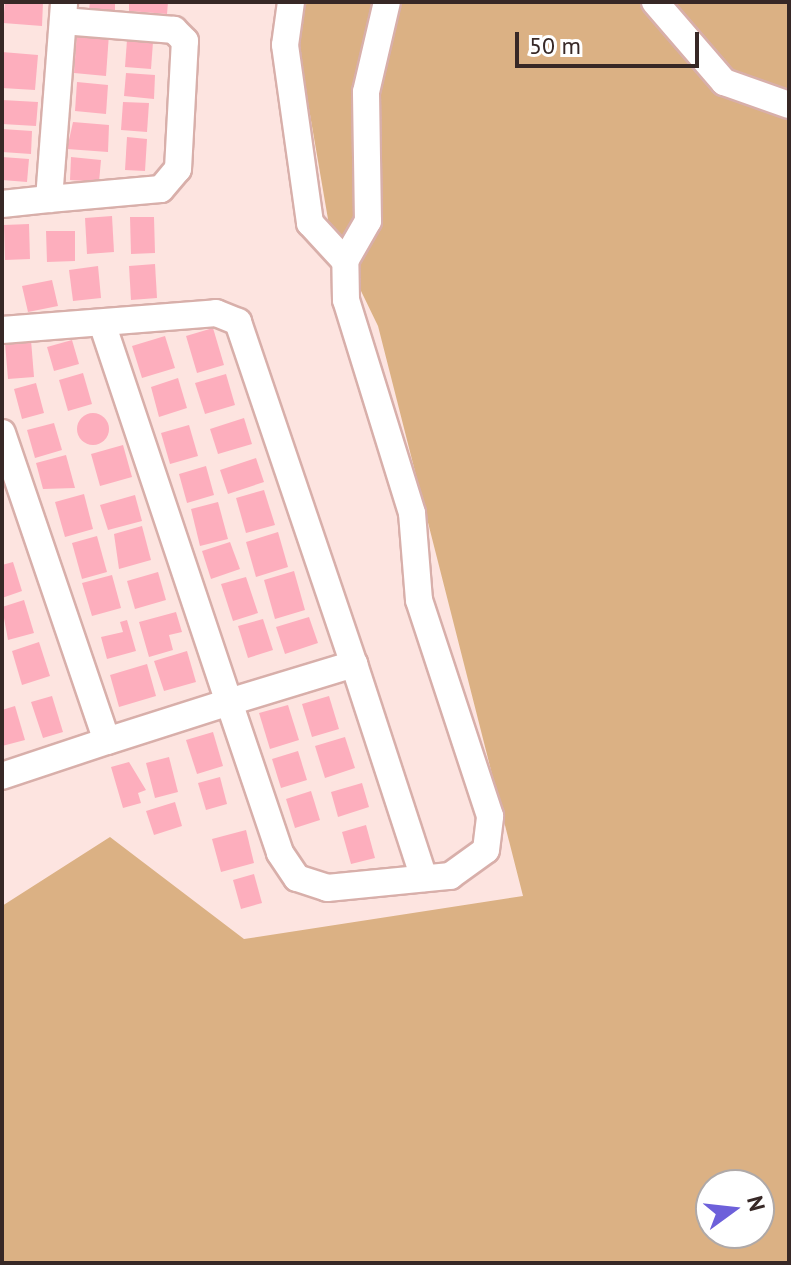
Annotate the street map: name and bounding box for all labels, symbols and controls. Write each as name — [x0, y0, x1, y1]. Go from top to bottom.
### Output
scale bar — [519, 16, 703, 66]
text: 50 m — [529, 30, 581, 61]
north arrow — [695, 1169, 775, 1249]
text: N — [741, 1193, 772, 1214]

